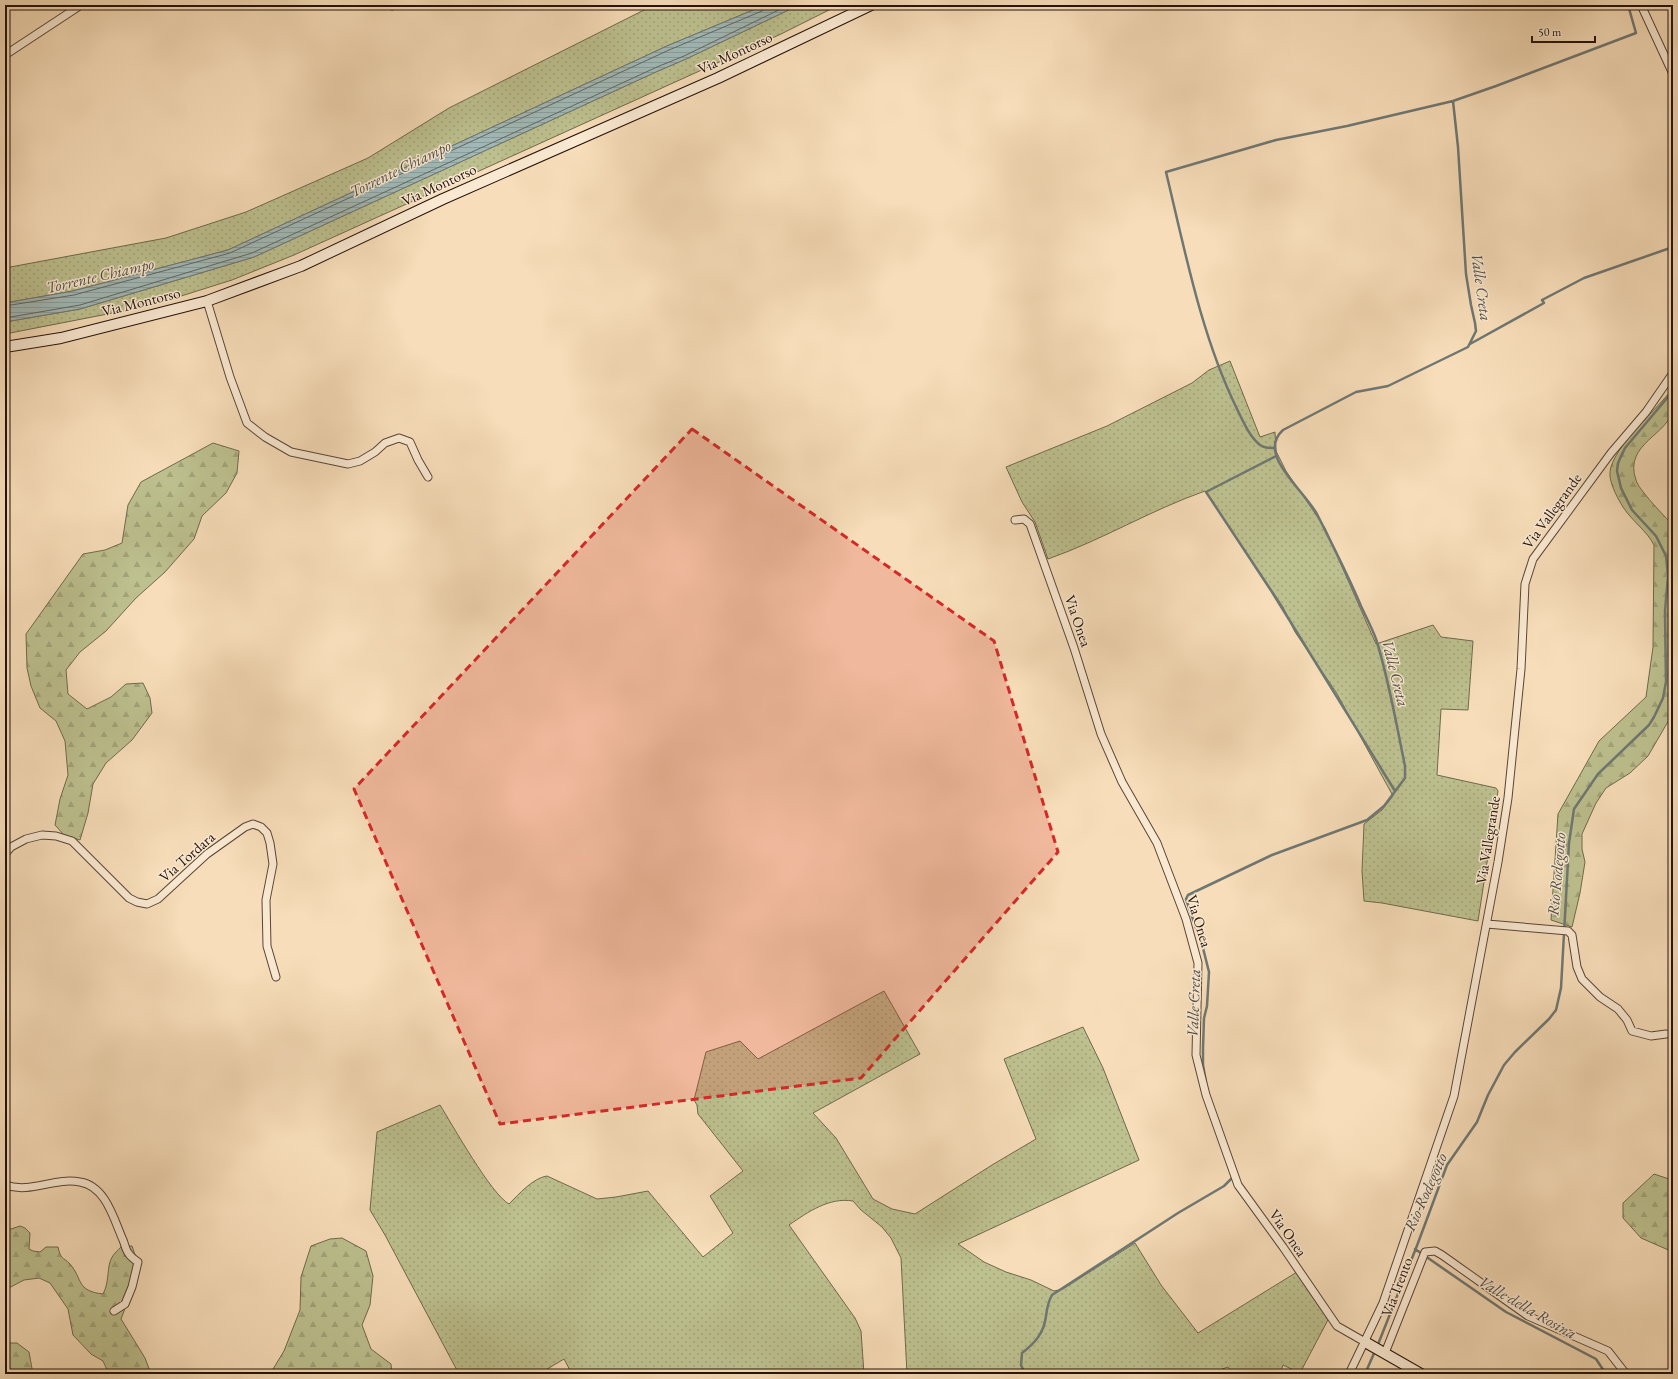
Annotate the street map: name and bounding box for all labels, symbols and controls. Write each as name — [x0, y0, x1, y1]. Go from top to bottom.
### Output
scale bar — [1532, 18, 1595, 44]
text: 50 m — [1538, 24, 1562, 40]
street label: Via Montorso — [694, 27, 775, 78]
water label: Torrente Chiampo — [346, 135, 454, 202]
street label: Via Montorso — [398, 159, 479, 210]
water label: Valle Creta — [1466, 252, 1497, 322]
water label: Torrente Chiampo — [44, 253, 156, 298]
street label: Via Montorso — [100, 283, 182, 320]
street label: Via Vallegrande — [1518, 469, 1586, 552]
street label: Via Onea — [1061, 592, 1096, 649]
water label: Valle Creta — [1377, 638, 1414, 709]
street label: Via Vallegrande — [1471, 794, 1504, 885]
street label: Via Tordara — [155, 827, 219, 886]
water label: Rio Rodegotto — [1542, 831, 1571, 917]
street label: Via Onea — [1183, 892, 1216, 949]
water label: Valle Creta — [1182, 969, 1205, 1037]
water label: Rio Rodegotto — [1399, 1150, 1452, 1235]
street label: Via Onea — [1265, 1205, 1312, 1260]
street label: Via Trento — [1377, 1255, 1416, 1319]
water label: Valle della Rosina — [1475, 1271, 1580, 1344]

